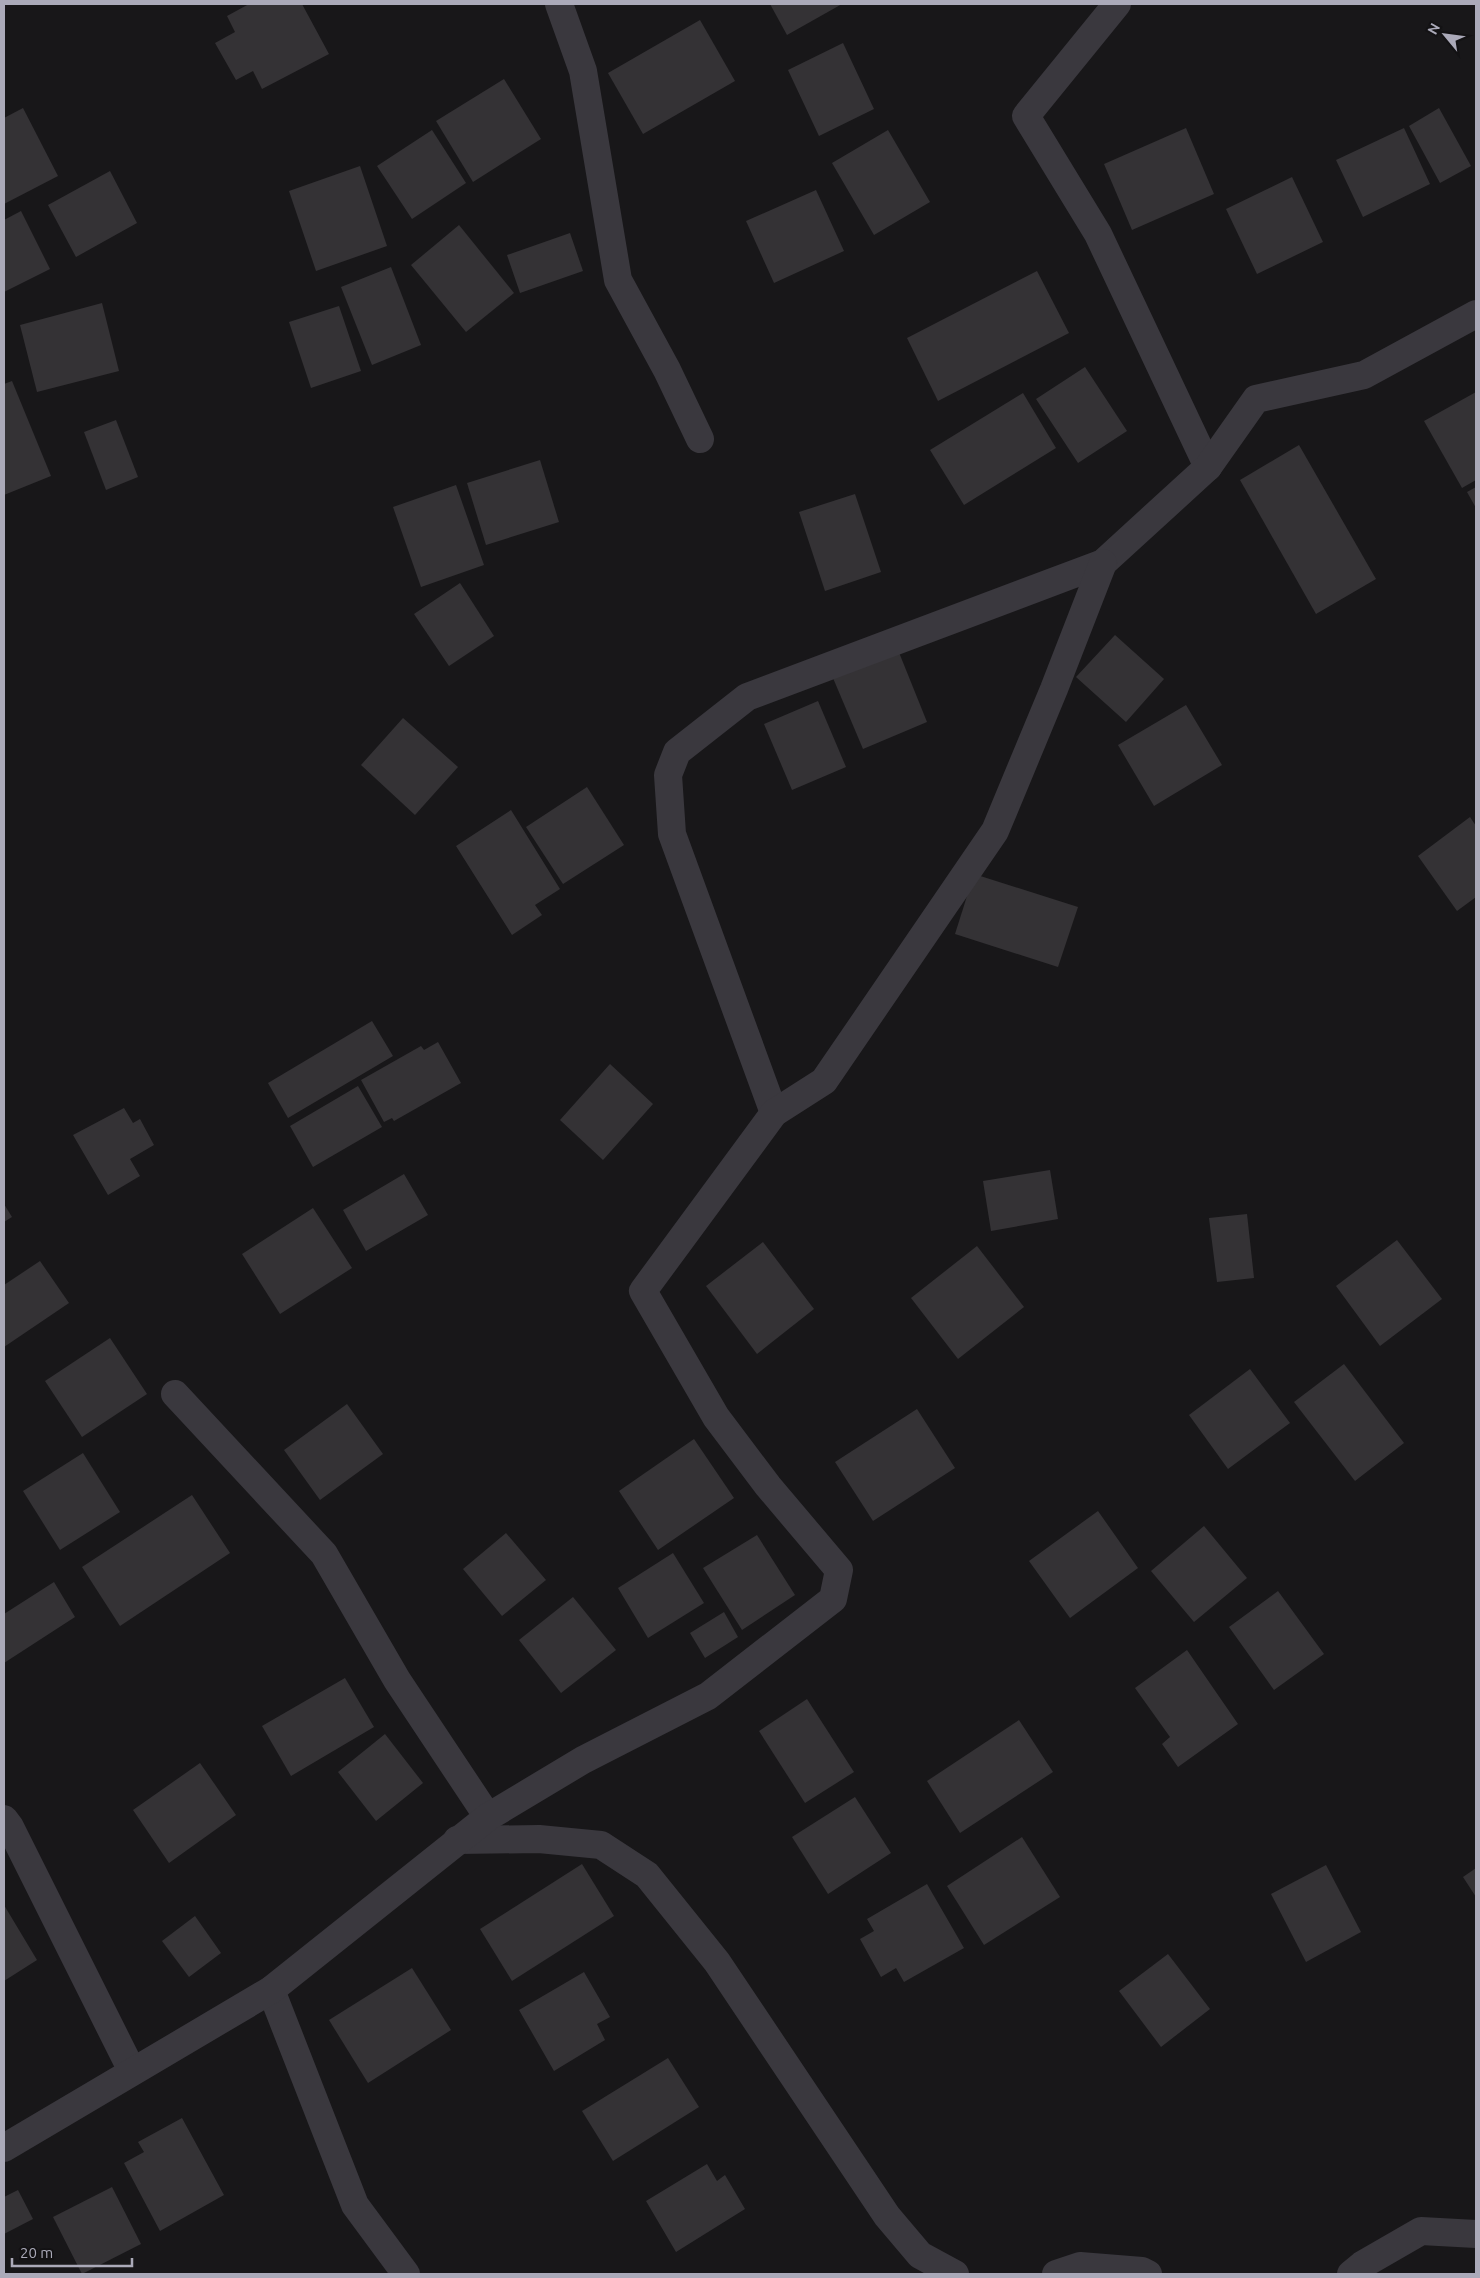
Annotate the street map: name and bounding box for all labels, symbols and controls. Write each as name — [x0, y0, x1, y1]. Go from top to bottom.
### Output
north arrow — [1420, 10, 1470, 60]
text: N — [1424, 20, 1443, 37]
scale bar — [12, 2236, 132, 2268]
text: 20 m — [20, 2244, 53, 2261]

